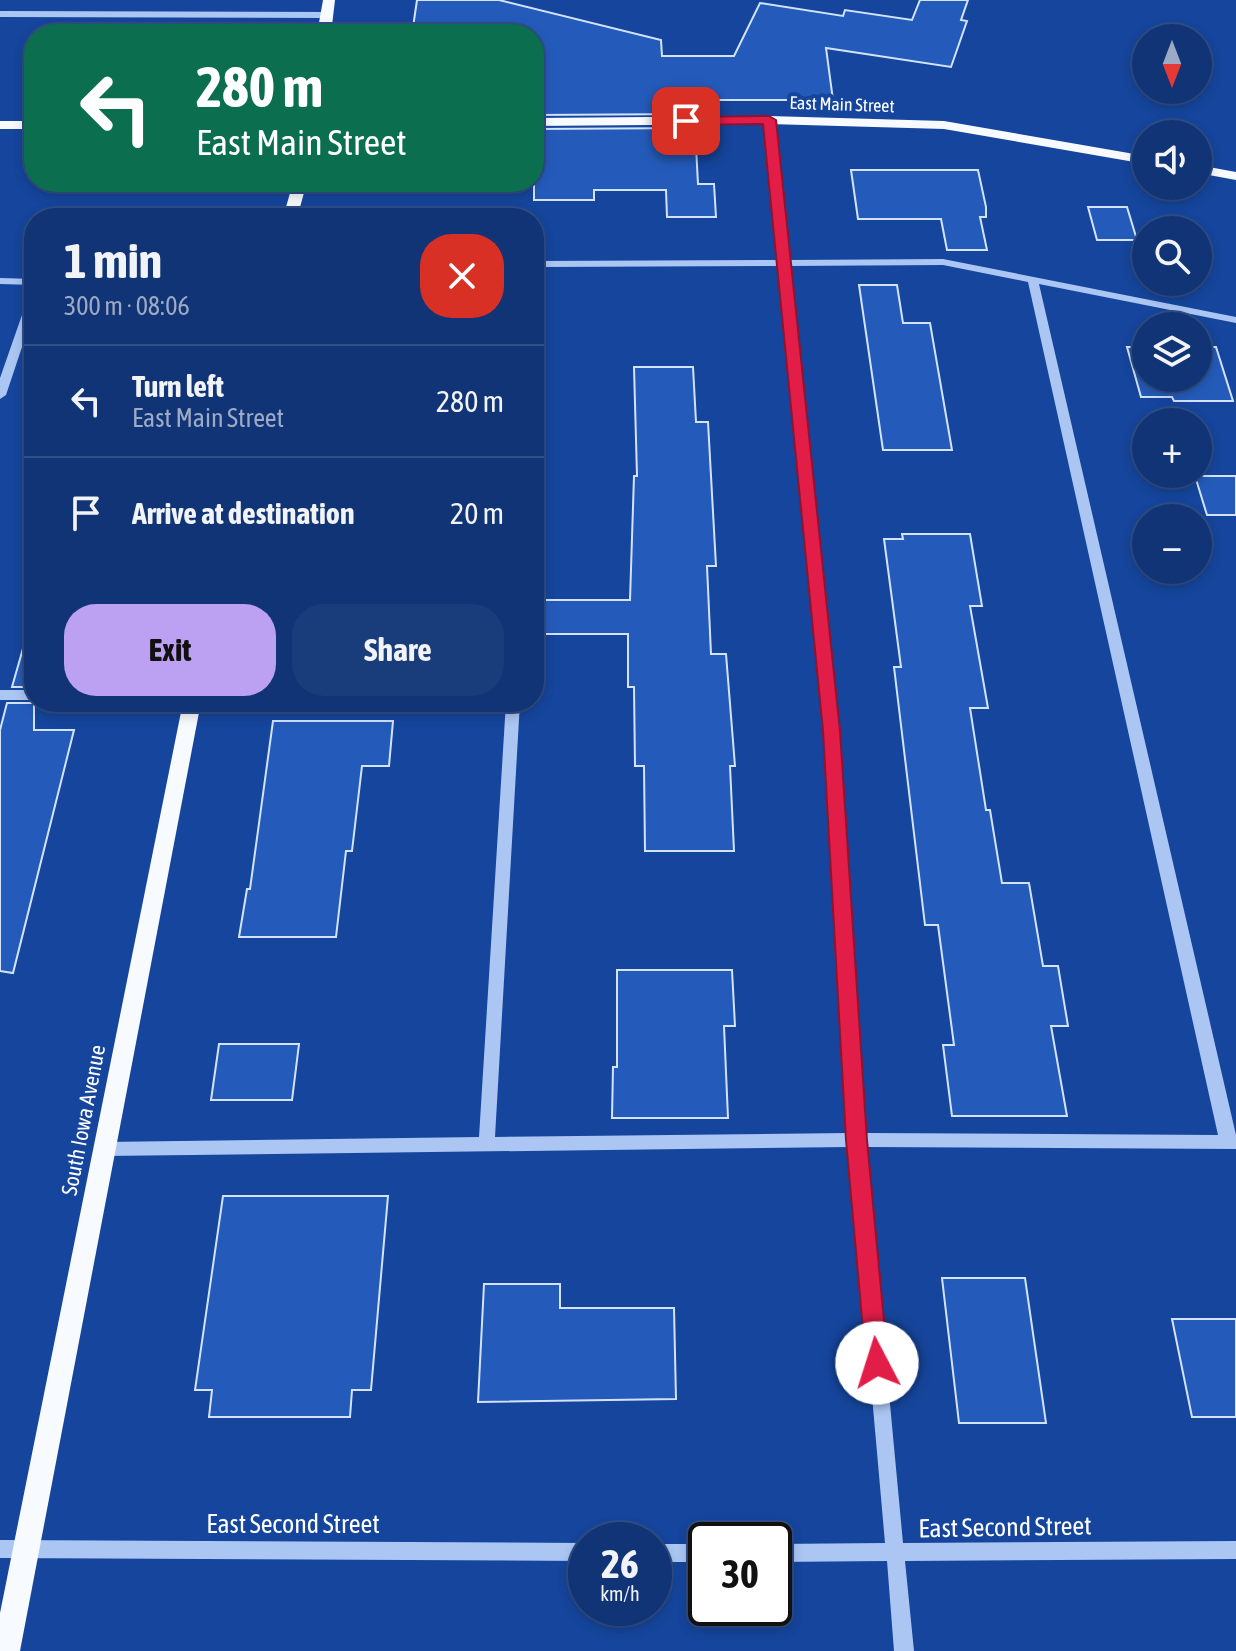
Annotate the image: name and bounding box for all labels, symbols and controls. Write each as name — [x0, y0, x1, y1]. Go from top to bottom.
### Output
north arrow — [1132, 24, 1212, 104]
map controls — [1132, 24, 1212, 584]
text: 280 m — [196, 55, 323, 119]
icon: left — [64, 56, 168, 160]
pin — [652, 87, 720, 155]
street label: East Main Street — [789, 92, 895, 116]
icon: arrive — [664, 99, 708, 143]
button: sound — [1132, 120, 1212, 200]
text: East Main Street — [196, 121, 407, 163]
button: search — [1132, 216, 1212, 296]
text: 1 min — [64, 233, 162, 288]
button: close — [420, 234, 504, 318]
text: 300 m · 08:06 — [64, 291, 190, 321]
button: layers — [1132, 312, 1212, 392]
text: Turn left — [132, 369, 224, 403]
icon: left — [64, 379, 108, 423]
text: 280 m — [436, 384, 504, 418]
text: East Main Street — [132, 403, 284, 433]
button: + — [1132, 408, 1212, 488]
icon: arrive — [64, 491, 108, 535]
text: Arrive at destination — [132, 496, 354, 530]
text: 20 m — [450, 496, 504, 530]
button: − — [1132, 504, 1212, 584]
button: Exit — [64, 604, 276, 696]
button: Share — [292, 604, 504, 696]
street label: South Iowa Avenue — [56, 1042, 110, 1198]
position arrow — [835, 1321, 919, 1405]
street label: East Second Street — [206, 1509, 380, 1539]
street label: East Second Street — [918, 1510, 1092, 1544]
speed limit sign: 30 — [688, 1522, 792, 1626]
text: 26 — [601, 1541, 639, 1586]
text: km/h — [600, 1582, 640, 1605]

